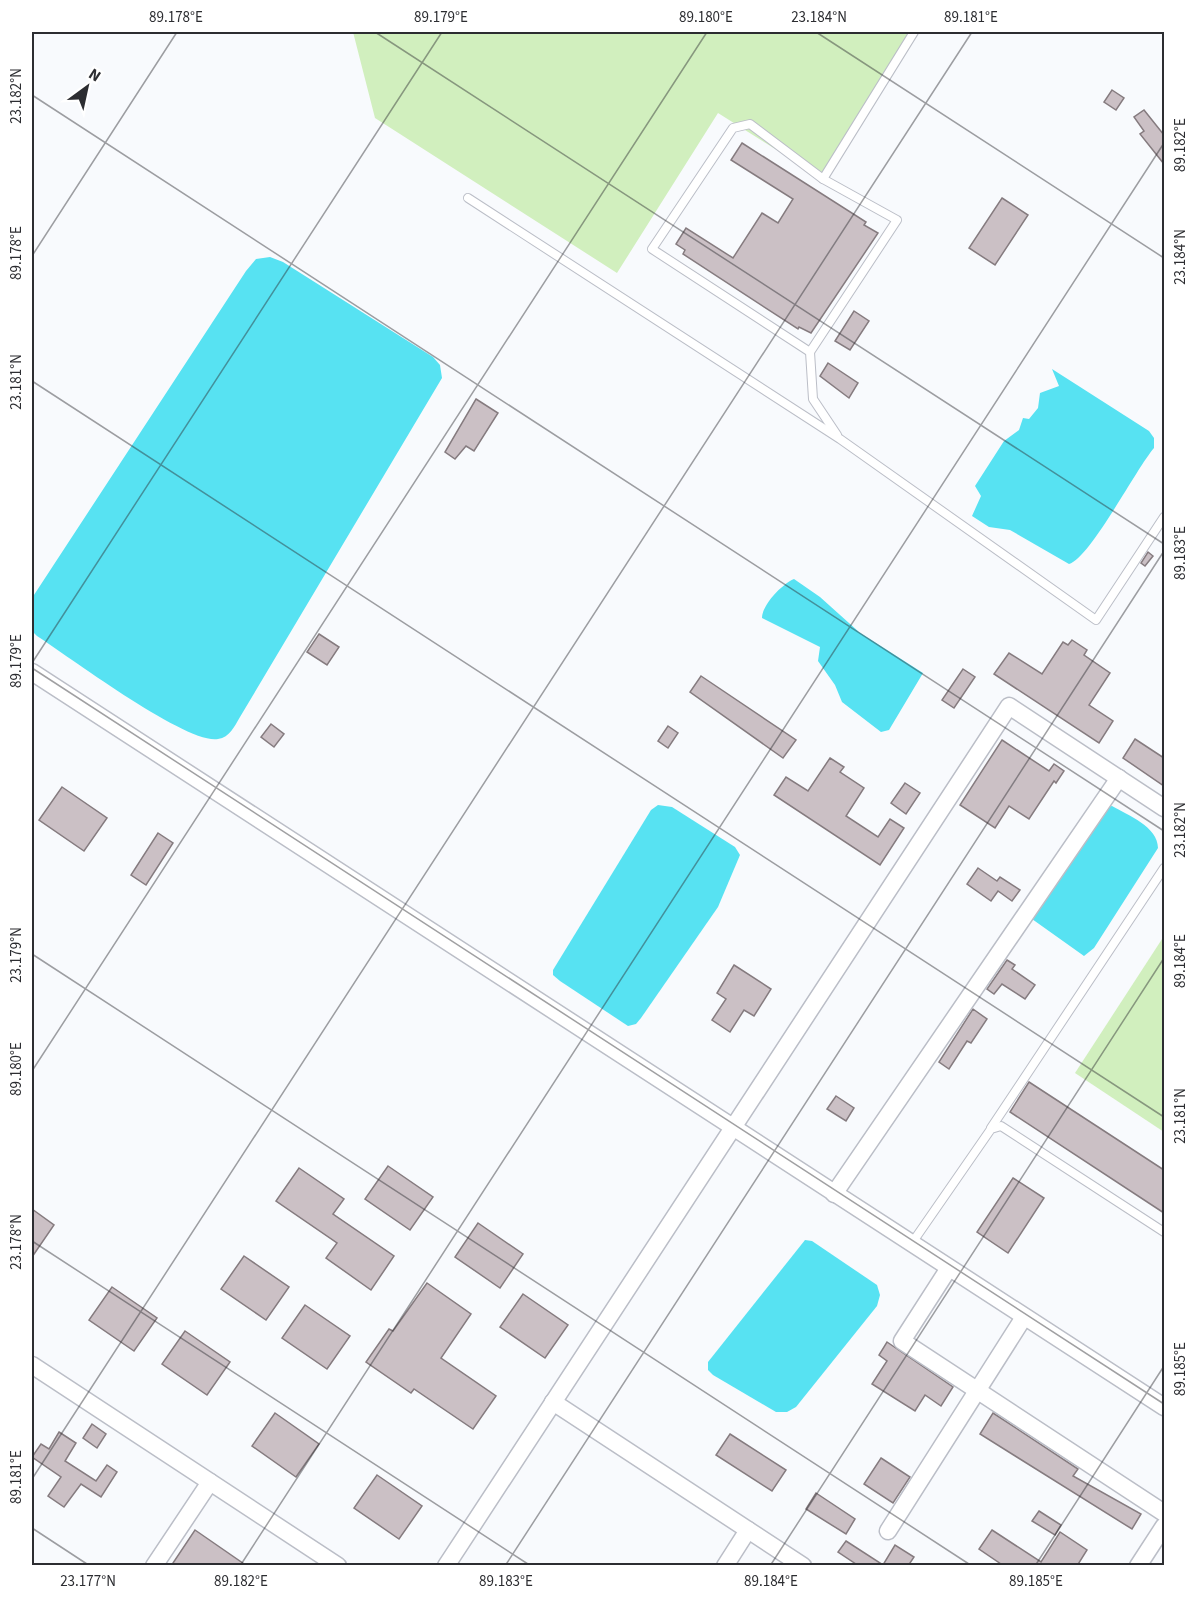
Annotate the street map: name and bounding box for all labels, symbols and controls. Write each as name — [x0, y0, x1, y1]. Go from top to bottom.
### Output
text: 89.178°E — [149, 7, 203, 28]
text: 89.179°E — [414, 7, 468, 28]
text: 89.180°E — [679, 7, 733, 28]
text: 23.184°N — [791, 7, 847, 28]
text: 89.181°E — [944, 7, 998, 28]
north arrow — [57, 57, 117, 117]
text: N — [84, 63, 105, 87]
text: 23.182°N — [6, 68, 27, 124]
text: 89.182°E — [1170, 118, 1191, 172]
text: 89.178°E — [6, 226, 27, 280]
text: 23.184°N — [1170, 229, 1191, 285]
text: 23.181°N — [6, 354, 27, 410]
text: 89.183°E — [1170, 526, 1191, 580]
text: 89.179°E — [6, 634, 27, 688]
text: 23.182°N — [1170, 802, 1191, 858]
text: 23.179°N — [6, 927, 27, 983]
text: 89.184°E — [1170, 934, 1191, 988]
text: 89.180°E — [6, 1042, 27, 1096]
text: 23.181°N — [1170, 1088, 1191, 1144]
text: 23.178°N — [6, 1214, 27, 1270]
text: 89.185°E — [1170, 1342, 1191, 1396]
text: 89.181°E — [6, 1450, 27, 1504]
text: 23.177°N — [60, 1571, 116, 1592]
text: 89.182°E — [214, 1571, 268, 1592]
text: 89.183°E — [479, 1571, 533, 1592]
text: 89.184°E — [744, 1571, 798, 1592]
text: 89.185°E — [1009, 1571, 1063, 1592]

